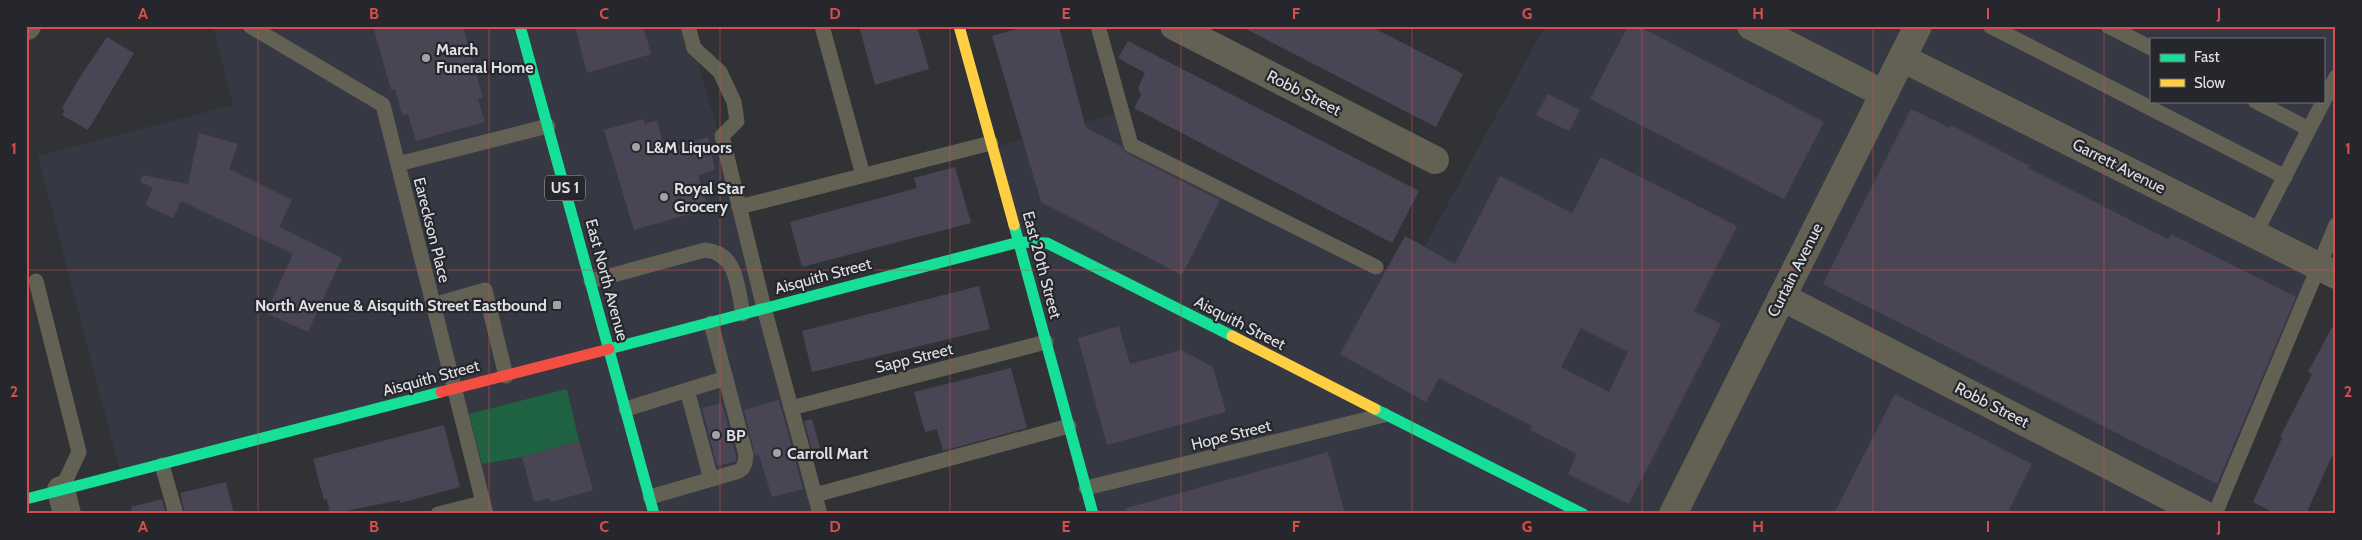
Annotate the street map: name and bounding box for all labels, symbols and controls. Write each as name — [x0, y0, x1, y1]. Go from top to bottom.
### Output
text: A — [138, 4, 148, 23]
text: B — [369, 4, 379, 23]
text: C — [599, 4, 609, 23]
text: D — [829, 4, 841, 23]
text: E — [1061, 4, 1071, 23]
text: F — [1292, 4, 1301, 23]
text: G — [1522, 4, 1532, 23]
text: H — [1752, 4, 1764, 23]
text: I — [1986, 4, 1990, 23]
text: J — [2216, 4, 2221, 23]
legend — [2150, 38, 2324, 102]
place label: March Funeral Home — [436, 40, 534, 77]
text: Fast — [2194, 48, 2219, 66]
marker: March Funeral Home — [420, 52, 432, 64]
street label: Robb Street — [1264, 66, 1345, 120]
text: Slow — [2194, 74, 2225, 92]
street label: Garrett Avenue — [2069, 134, 2169, 198]
place label: L&M Liquors — [646, 138, 732, 157]
text: 1 — [11, 139, 17, 158]
text: 1 — [2345, 139, 2351, 158]
marker: L&M Liquors — [630, 141, 642, 153]
street label: Eareckson Place — [410, 175, 454, 285]
road number: US 1 — [545, 176, 585, 200]
place label: Royal Star Grocery — [674, 179, 745, 216]
marker: Royal Star Grocery — [658, 191, 670, 203]
street label: East 20th Street — [1019, 209, 1066, 321]
street label: East North Avenue — [582, 217, 632, 343]
street label: Curtain Avenue — [1763, 220, 1827, 320]
street label: Aisquith Street — [773, 254, 874, 298]
street label: Aisquith Street — [1191, 292, 1289, 354]
place label: North Avenue & Aisquith Street Eastbound — [255, 296, 547, 315]
marker: North Avenue & Aisquith Street Eastbound — [551, 299, 563, 311]
street label: Sapp Street — [873, 339, 955, 377]
street label: Aisquith Street — [381, 356, 482, 400]
street label: Robb Street — [1952, 378, 2033, 432]
text: 2 — [10, 382, 18, 401]
text: 2 — [2344, 382, 2352, 401]
street label: Hope Street — [1189, 416, 1274, 454]
place label: BP — [726, 426, 746, 445]
marker: BP — [710, 429, 722, 441]
place label: Carroll Mart — [787, 444, 869, 463]
marker: Carroll Mart — [771, 447, 783, 459]
text: A — [138, 517, 148, 536]
text: B — [369, 517, 379, 536]
text: C — [599, 517, 609, 536]
text: D — [829, 517, 841, 536]
text: E — [1061, 517, 1071, 536]
text: F — [1292, 517, 1301, 536]
text: G — [1522, 517, 1532, 536]
text: H — [1752, 517, 1764, 536]
text: I — [1986, 517, 1990, 536]
text: J — [2216, 517, 2221, 536]

